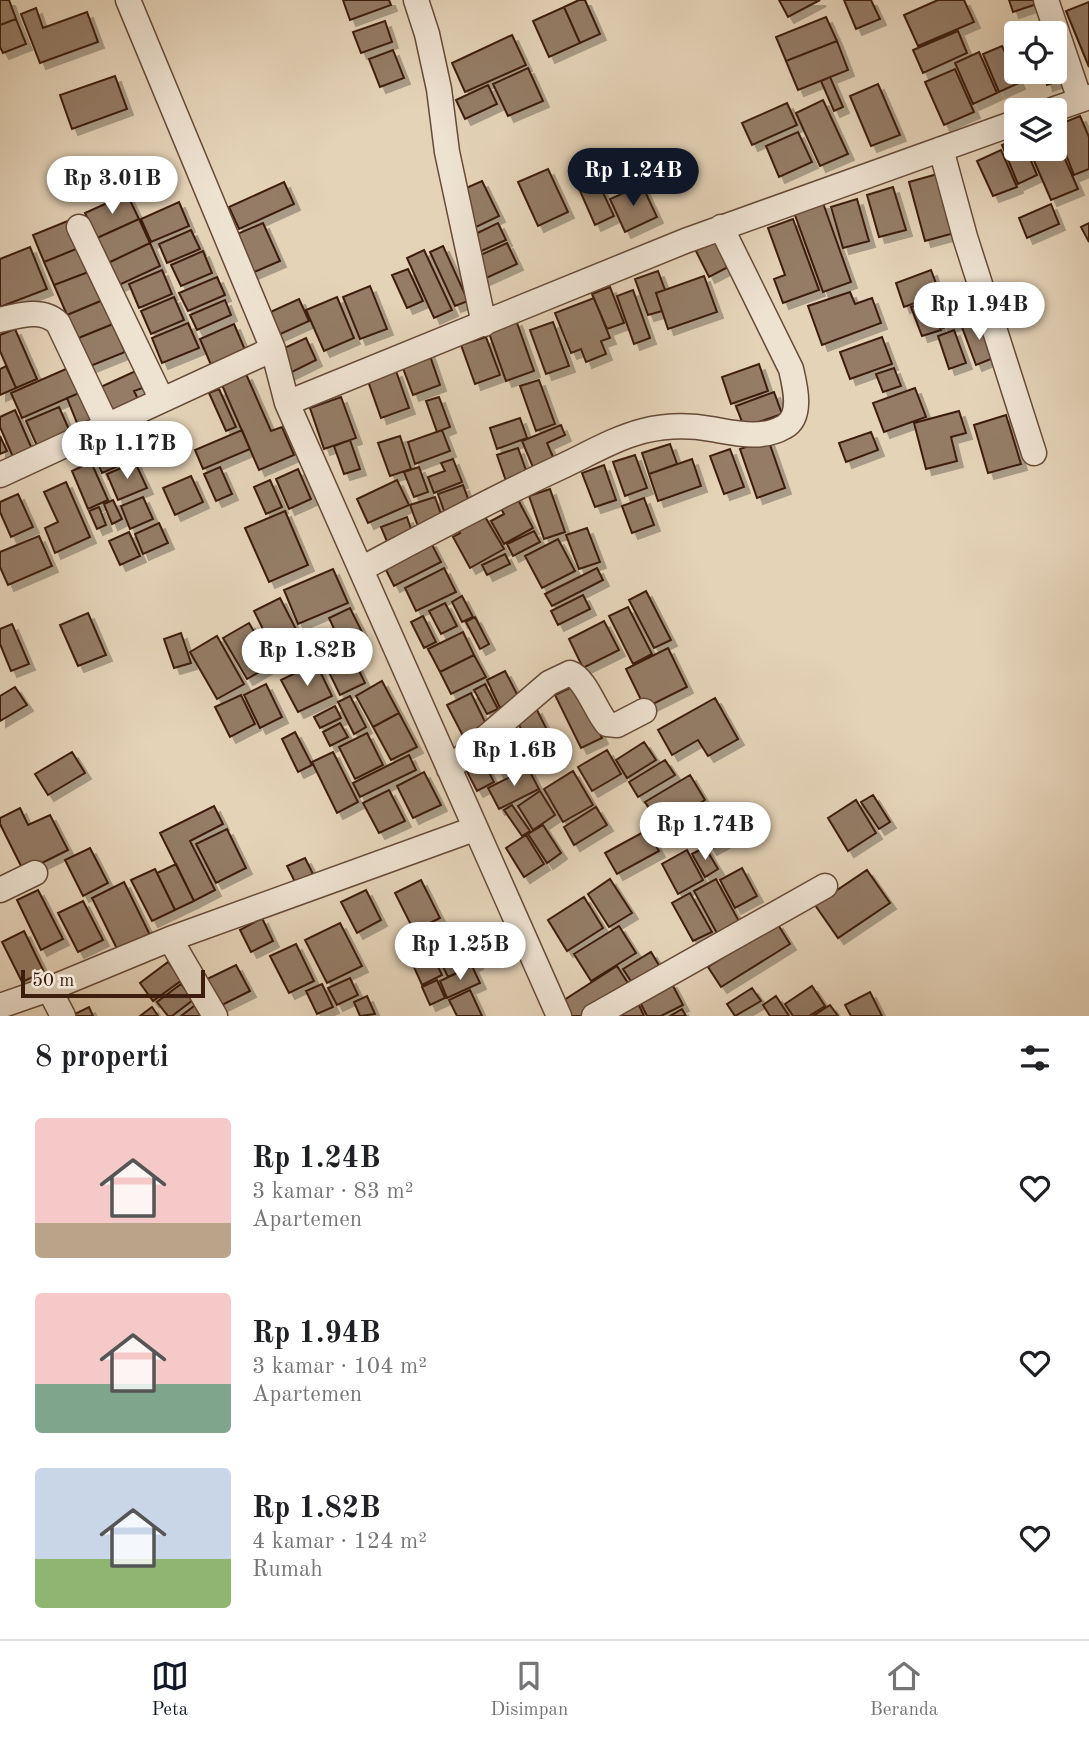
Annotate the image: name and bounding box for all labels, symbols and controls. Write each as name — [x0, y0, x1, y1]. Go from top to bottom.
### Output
map controls — [1004, 21, 1067, 161]
button: locate — [1004, 21, 1067, 84]
button: layers — [1004, 98, 1067, 161]
pin: Rp 1.24B — [561, 148, 705, 208]
pin: Rp 3.01B — [40, 156, 184, 216]
text: Rp 1.24B — [584, 159, 682, 182]
text: Rp 3.01B — [63, 167, 161, 190]
pin: Rp 1.94B — [907, 282, 1051, 342]
text: Rp 1.94B — [930, 293, 1028, 316]
pin: Rp 1.17B — [55, 421, 199, 481]
text: Rp 1.17B — [78, 432, 176, 455]
pin: Rp 1.82B — [235, 628, 379, 688]
text: Rp 1.82B — [258, 639, 356, 662]
pin: Rp 1.6B — [449, 728, 579, 788]
text: Rp 1.6B — [471, 739, 557, 762]
pin: Rp 1.74B — [633, 802, 777, 862]
text: Rp 1.74B — [656, 813, 754, 836]
pin: Rp 1.25B — [388, 922, 532, 982]
text: Rp 1.25B — [411, 933, 509, 956]
scale bar — [21, 967, 205, 999]
text: 50 m — [32, 972, 74, 991]
icon: filters — [1016, 1039, 1054, 1077]
text: 8 properti — [35, 1043, 169, 1073]
text: Rp 1.24B — [252, 1144, 381, 1174]
icon: home — [91, 1146, 175, 1230]
icon: heart — [1016, 1169, 1054, 1207]
text: 3 kamar · 83 m² — [252, 1180, 414, 1203]
text: Apartemen — [252, 1208, 362, 1231]
text: Rp 1.94B — [252, 1319, 381, 1349]
icon: home — [91, 1321, 175, 1405]
icon: heart — [1016, 1344, 1054, 1382]
text: 3 kamar · 104 m² — [252, 1355, 427, 1378]
text: Apartemen — [252, 1383, 362, 1406]
text: Rp 1.82B — [252, 1494, 381, 1524]
icon: home — [91, 1496, 175, 1580]
icon: heart — [1016, 1519, 1054, 1557]
text: 4 kamar · 124 m² — [252, 1530, 427, 1553]
text: Rumah — [252, 1558, 323, 1581]
tab: Peta — [151, 1657, 189, 1722]
tab: Disimpan — [490, 1657, 568, 1722]
tab: Beranda — [870, 1657, 938, 1722]

